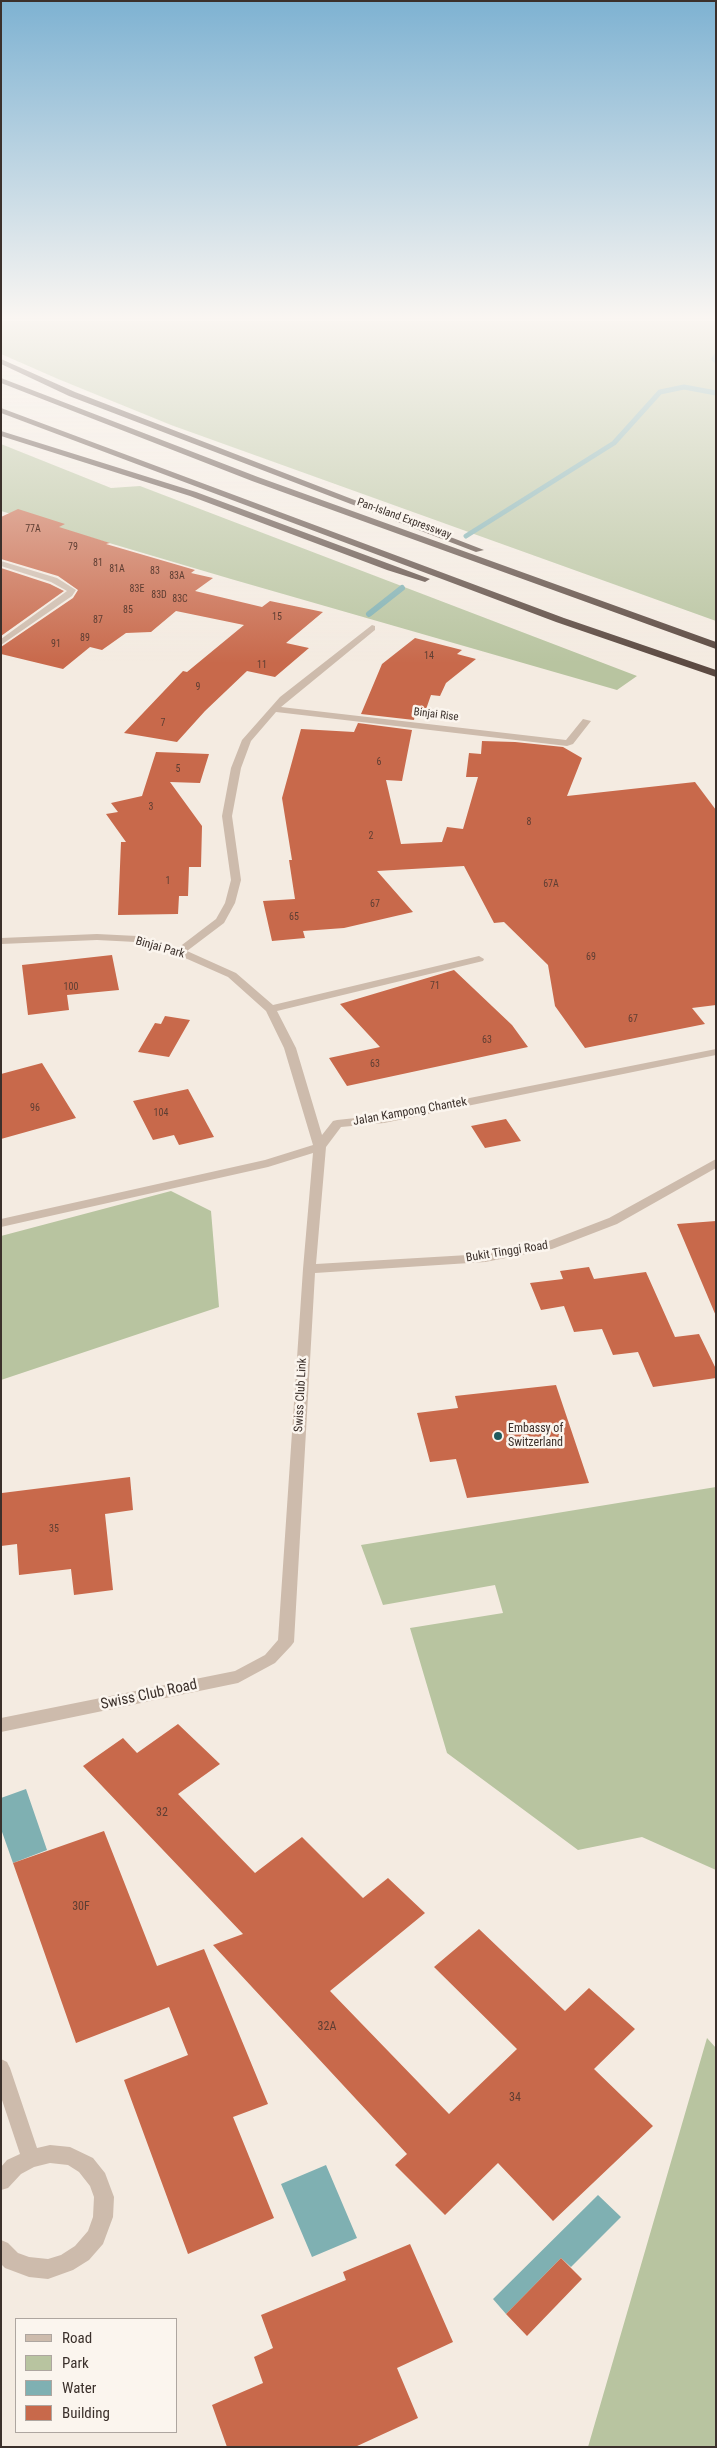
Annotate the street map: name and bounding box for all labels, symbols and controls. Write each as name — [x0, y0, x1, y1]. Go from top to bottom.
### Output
street label: Pan-Island Expressway — [355, 496, 453, 542]
house number: 77A — [25, 523, 41, 535]
house number: 79 — [68, 541, 78, 553]
house number: 81 — [93, 557, 103, 569]
house number: 81A — [109, 563, 125, 575]
house number: 83 — [150, 565, 160, 577]
house number: 83A — [169, 570, 185, 582]
house number: 83E — [130, 583, 144, 595]
house number: 83D — [151, 589, 167, 601]
house number: 83C — [172, 593, 188, 605]
house number: 85 — [123, 604, 133, 616]
house number: 15 — [272, 611, 282, 623]
house number: 87 — [93, 614, 103, 626]
house number: 89 — [80, 632, 90, 644]
house number: 91 — [51, 638, 61, 650]
house number: 14 — [424, 650, 434, 662]
house number: 11 — [257, 659, 267, 671]
house number: 9 — [196, 681, 200, 693]
street label: Binjai Rise — [413, 706, 459, 724]
house number: 7 — [161, 717, 165, 729]
house number: 6 — [377, 756, 381, 768]
house number: 5 — [176, 763, 180, 775]
house number: 3 — [149, 801, 153, 813]
house number: 8 — [527, 816, 531, 828]
house number: 2 — [369, 830, 373, 842]
house number: 1 — [166, 875, 170, 887]
house number: 67A — [543, 878, 559, 890]
house number: 67 — [370, 898, 380, 910]
house number: 65 — [289, 911, 299, 923]
street label: Binjai Park — [134, 934, 186, 962]
house number: 69 — [586, 951, 596, 963]
house number: 71 — [430, 980, 440, 992]
house number: 100 — [64, 981, 78, 993]
house number: 67 — [628, 1013, 638, 1025]
house number: 63 — [482, 1034, 492, 1046]
house number: 63 — [370, 1058, 380, 1070]
street label: Jalan Kampong Chantek — [352, 1095, 468, 1129]
house number: 96 — [30, 1102, 40, 1114]
house number: 104 — [154, 1107, 168, 1119]
street label: Bukit Tinggi Road — [465, 1238, 549, 1266]
street label: Swiss Club Link — [292, 1358, 310, 1432]
place label: Embassy of Switzerland — [508, 1422, 563, 1450]
marker: Embassy of Switzerland — [492, 1430, 504, 1442]
house number: 35 — [49, 1523, 59, 1535]
street label: Swiss Club Road — [99, 1676, 199, 1714]
house number: 32 — [156, 1806, 168, 1820]
house number: 30F — [72, 1900, 90, 1914]
house number: 32A — [318, 2020, 336, 2034]
house number: 34 — [509, 2091, 521, 2105]
legend — [15, 2318, 178, 2433]
text: Road — [62, 2329, 92, 2347]
text: Park — [62, 2354, 89, 2372]
text: Water — [62, 2379, 96, 2397]
text: Building — [62, 2404, 110, 2422]

